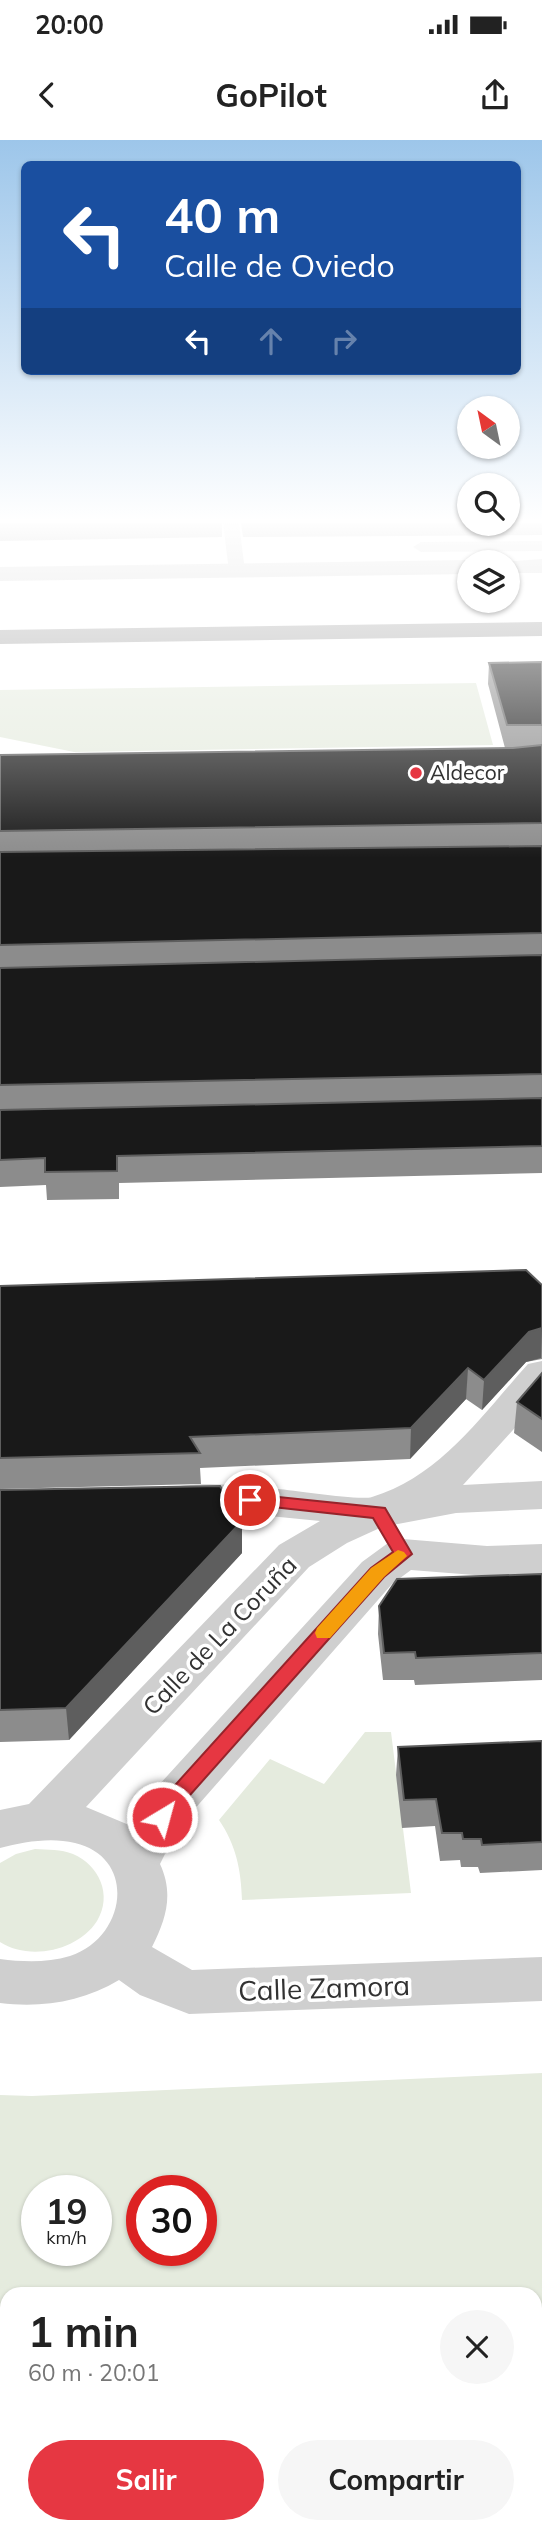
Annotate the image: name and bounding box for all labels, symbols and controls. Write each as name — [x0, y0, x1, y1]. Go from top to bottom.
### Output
text: 20:00 — [35, 8, 104, 41]
text: GoPilot — [215, 75, 327, 115]
icon: back — [28, 76, 66, 114]
icon: share — [476, 76, 514, 114]
text: 40 m — [164, 184, 280, 245]
icon: left — [49, 189, 140, 280]
text: Calle de Oviedo — [164, 245, 395, 285]
icon: left — [179, 322, 217, 360]
icon: ahead — [252, 322, 290, 360]
icon: right — [325, 322, 363, 360]
north arrow — [457, 396, 520, 458]
map controls — [457, 396, 520, 613]
button: search — [457, 473, 520, 536]
button: layers — [457, 550, 520, 613]
place label: Aldecor — [430, 759, 505, 785]
marker: Aldecor — [408, 765, 424, 781]
pin — [220, 1470, 280, 1530]
icon: arrive — [231, 1481, 269, 1519]
street label: Calle de La Coruña — [136, 1550, 303, 1721]
position arrow — [125, 1780, 199, 1854]
street label: Calle Zamora — [237, 1967, 411, 2008]
speed limit sign: 30 — [126, 2175, 217, 2266]
text: 19 — [45, 2189, 88, 2233]
text: km/h — [46, 2226, 87, 2249]
text: 1 min — [28, 2305, 139, 2358]
button: close — [440, 2310, 514, 2384]
text: 60 m · 20:01 — [28, 2358, 160, 2387]
button: Salir — [28, 2440, 264, 2520]
button: Compartir — [278, 2440, 514, 2520]

